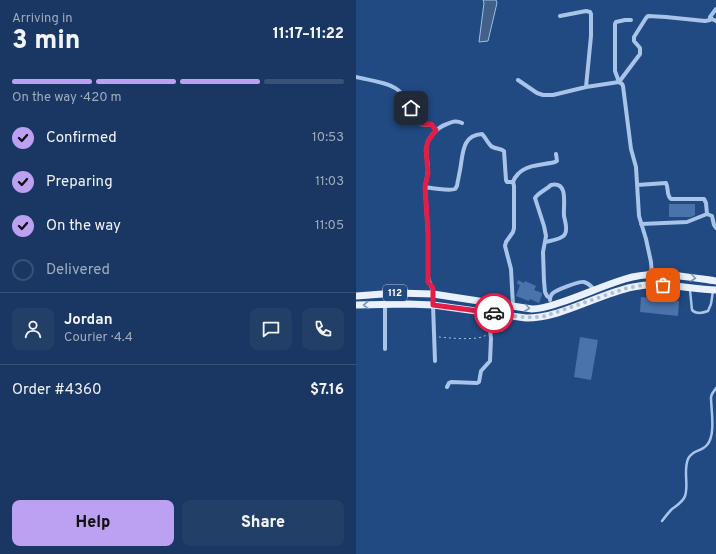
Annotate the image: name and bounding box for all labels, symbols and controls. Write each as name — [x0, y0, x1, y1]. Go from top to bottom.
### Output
text: Arriving in — [12, 11, 73, 27]
text: 3 min — [12, 25, 80, 58]
text: 11:17–11:22 — [273, 25, 344, 44]
text: On the way · 420 m — [12, 90, 122, 106]
pin — [394, 91, 428, 125]
icon: home — [400, 97, 422, 119]
icon: check — [12, 127, 34, 149]
text: Confirmed — [46, 129, 117, 148]
text: 10:53 — [312, 130, 344, 146]
icon: check — [12, 171, 34, 193]
text: Preparing — [46, 173, 113, 192]
text: 11:03 — [315, 174, 344, 190]
icon: check — [12, 215, 34, 237]
text: On the way — [46, 217, 121, 236]
text: 11:05 — [315, 218, 344, 234]
text: Delivered — [46, 261, 110, 280]
pin — [646, 268, 680, 302]
one-way arrow — [690, 273, 696, 282]
icon: bag — [652, 274, 674, 296]
road number: 112 — [383, 285, 407, 301]
courier — [474, 293, 514, 333]
one-way arrow — [363, 300, 369, 309]
icon: car — [483, 302, 505, 324]
one-way arrow — [524, 303, 530, 312]
button: person — [12, 308, 54, 350]
button: chat — [250, 308, 292, 350]
button: phone — [302, 308, 344, 350]
text: Jordan — [64, 311, 113, 330]
text: Courier · 4.4 — [64, 330, 133, 346]
text: Order #4360 — [12, 381, 102, 400]
text: $7.16 — [310, 381, 344, 400]
button: Help — [12, 500, 174, 546]
button: Share — [182, 500, 344, 546]

